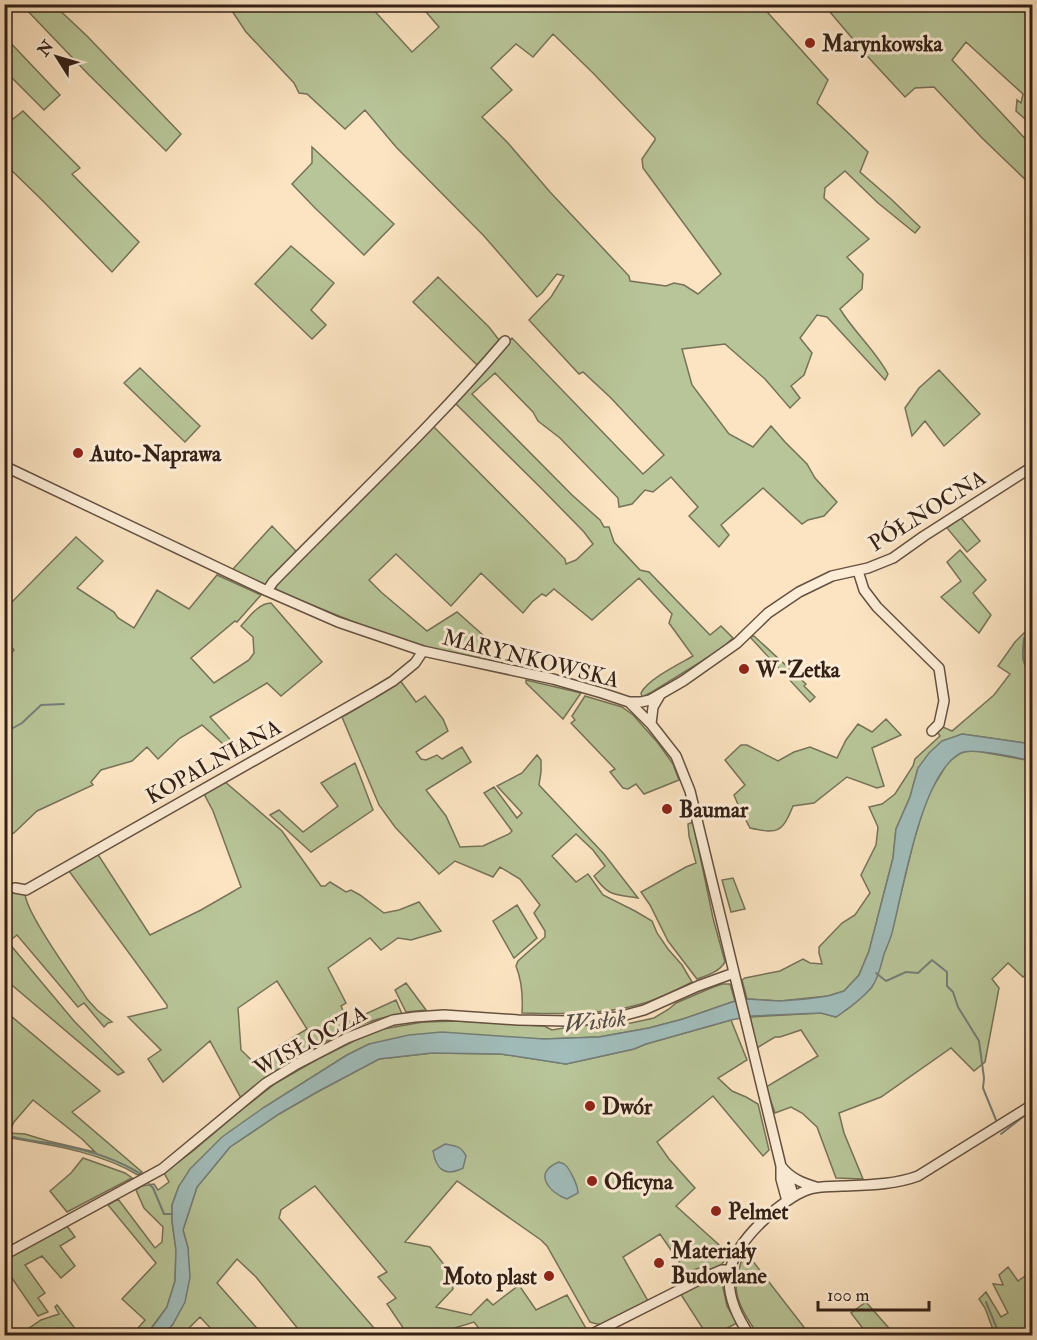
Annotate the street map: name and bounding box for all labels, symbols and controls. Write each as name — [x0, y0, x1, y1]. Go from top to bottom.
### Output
north arrow — [27, 27, 87, 87]
place label: Marynkowska — [821, 30, 943, 59]
text: N — [33, 36, 59, 61]
marker: Marynkowska — [803, 36, 817, 50]
place label: Auto-Naprawa — [89, 440, 222, 469]
marker: Auto-Naprawa — [71, 446, 85, 460]
street label: PÓŁNOCNA — [863, 463, 991, 558]
street label: MARYNKOWSKA — [439, 623, 622, 694]
place label: W-Zetka — [755, 656, 841, 684]
marker: W-Zetka — [737, 662, 751, 676]
street label: KOPALNIANA — [141, 713, 286, 811]
place label: Baumar — [679, 796, 749, 824]
marker: Baumar — [660, 802, 674, 816]
street label: WISŁOCZA — [248, 999, 372, 1083]
water label: Wisłok — [562, 1003, 628, 1040]
place label: Dwór — [602, 1093, 653, 1121]
marker: Dwór — [583, 1099, 597, 1113]
place label: Oficyna — [604, 1168, 674, 1197]
marker: Oficyna — [585, 1174, 599, 1188]
place label: Pelmet — [728, 1198, 789, 1226]
marker: Pelmet — [709, 1204, 723, 1218]
place label: Materiały Budowlane — [670, 1237, 768, 1290]
marker: Materiały Budowlane — [652, 1256, 666, 1270]
place label: Moto plast — [442, 1263, 538, 1292]
marker: Moto plast — [542, 1269, 556, 1283]
scale bar — [818, 1274, 929, 1312]
text: 100 m — [827, 1284, 870, 1307]

